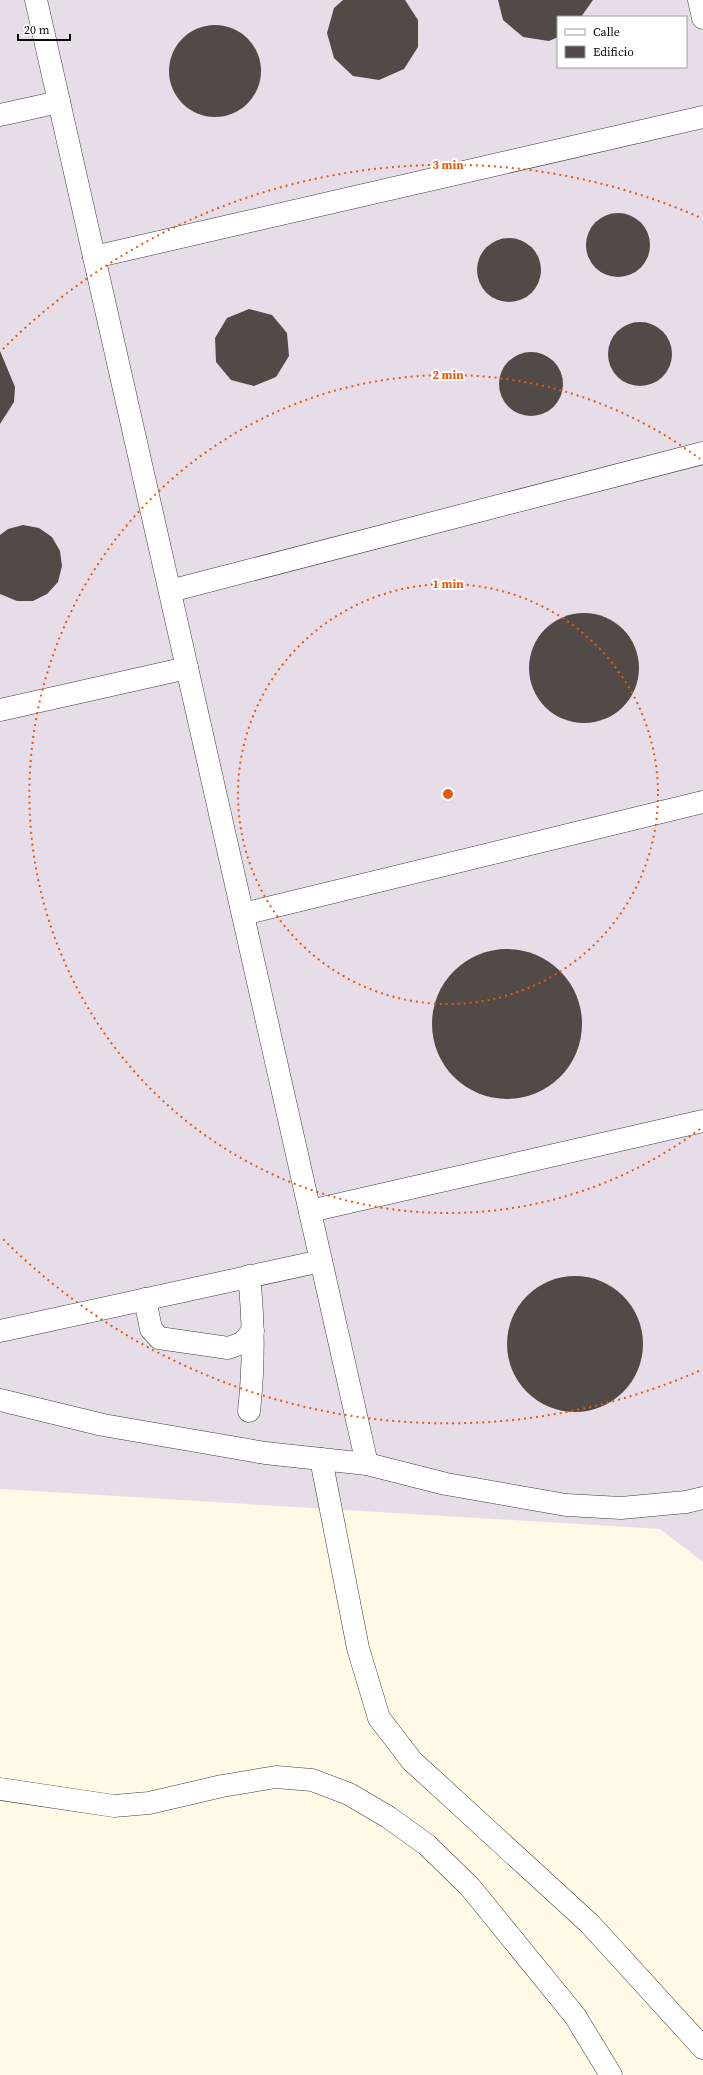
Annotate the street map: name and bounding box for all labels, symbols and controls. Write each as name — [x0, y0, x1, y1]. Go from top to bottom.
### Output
scale bar — [18, 16, 70, 42]
legend — [557, 16, 687, 68]
text: 20 m — [24, 22, 50, 38]
text: Calle — [593, 24, 620, 40]
text: Edificio — [593, 44, 634, 60]
text: 3 min — [432, 157, 464, 173]
text: 2 min — [432, 367, 464, 383]
text: 1 min — [432, 576, 464, 592]
centre of rings — [441, 787, 455, 801]

